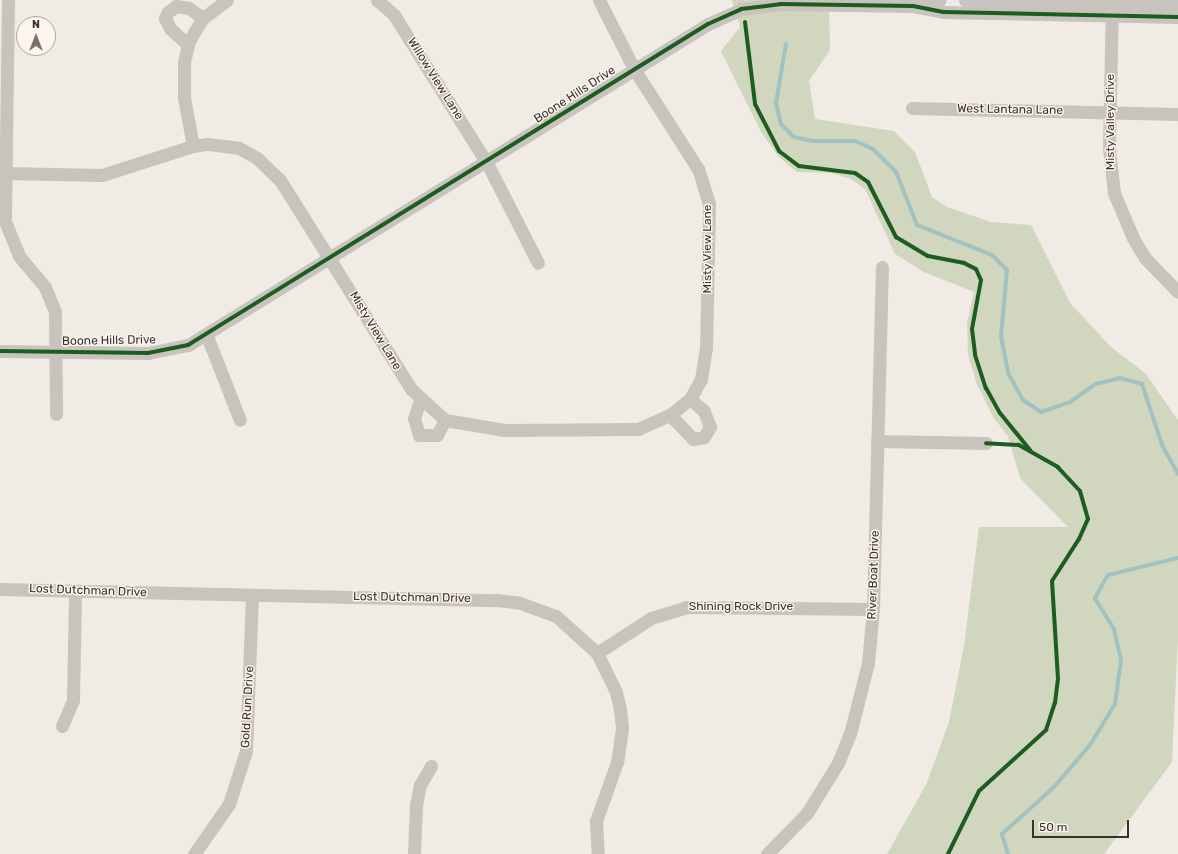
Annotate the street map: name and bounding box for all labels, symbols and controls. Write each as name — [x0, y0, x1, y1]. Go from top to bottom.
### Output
north arrow — [16, 16, 56, 56]
text: N — [32, 18, 40, 31]
street label: Willow View Lane — [404, 35, 466, 123]
street label: Boone Hills Drive — [532, 63, 618, 127]
street label: Misty Valley Drive — [1104, 73, 1118, 171]
street label: West Lantana Lane — [957, 102, 1063, 118]
street label: Misty View Lane — [701, 204, 715, 294]
street label: Misty View Lane — [346, 289, 404, 373]
street label: Boone Hills Drive — [62, 333, 156, 349]
street label: River Boat Drive — [865, 530, 883, 620]
street label: Lost Dutchman Drive — [29, 582, 147, 600]
street label: Lost Dutchman Drive — [353, 590, 471, 606]
street label: Shining Rock Drive — [689, 600, 793, 614]
street label: Gold Run Drive — [239, 666, 257, 748]
scale bar — [1034, 812, 1131, 838]
text: 50 m — [1039, 820, 1067, 834]

